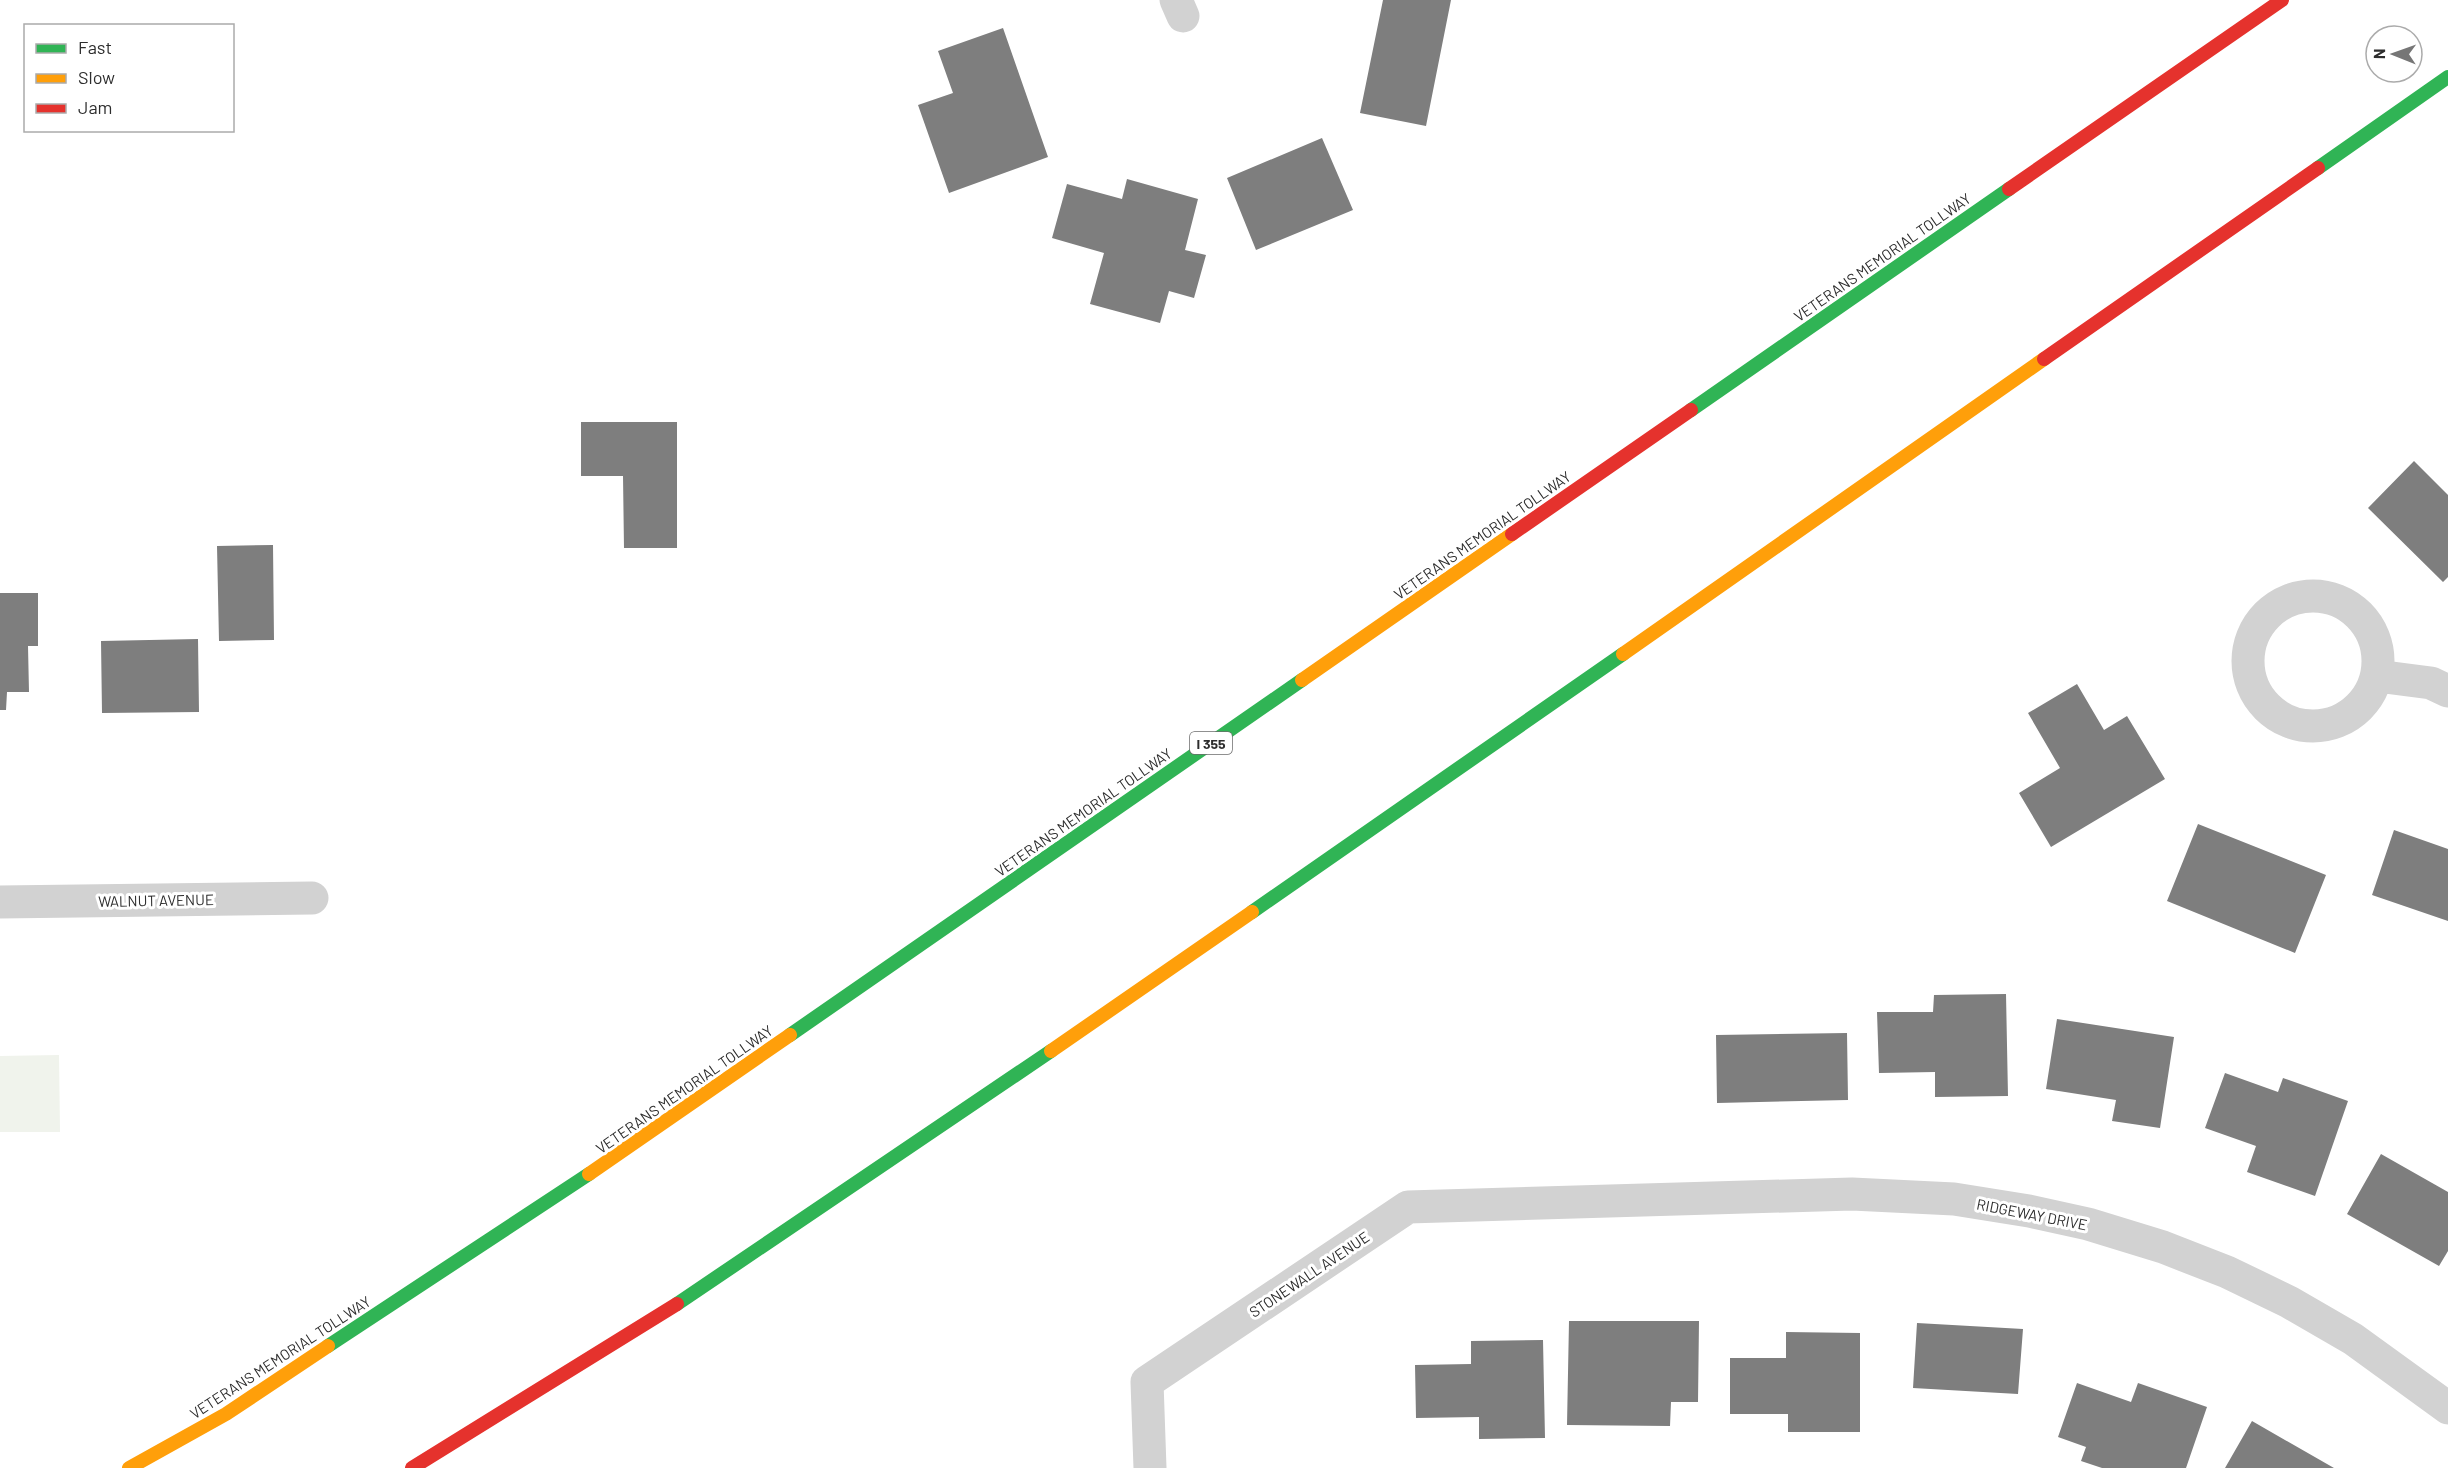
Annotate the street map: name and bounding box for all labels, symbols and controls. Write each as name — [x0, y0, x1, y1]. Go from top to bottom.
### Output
legend — [24, 24, 234, 132]
north arrow — [2364, 24, 2424, 84]
text: Fast — [78, 36, 112, 58]
text: N — [2369, 48, 2388, 59]
text: Slow — [78, 66, 115, 88]
text: Jam — [78, 96, 112, 118]
street label: VETERANS MEMORIAL TOLLWAY — [1790, 189, 1974, 325]
street label: VETERANS MEMORIAL TOLLWAY — [1390, 467, 1574, 603]
road number: I 355 — [1190, 732, 1232, 754]
street label: VETERANS MEMORIAL TOLLWAY — [991, 744, 1175, 880]
street label: WALNUT AVENUE — [98, 890, 214, 910]
street label: VETERANS MEMORIAL TOLLWAY — [592, 1021, 776, 1157]
street label: RIDGEWAY DRIVE — [1975, 1194, 2089, 1234]
street label: STONEWALL AVENUE — [1246, 1227, 1372, 1321]
street label: VETERANS MEMORIAL TOLLWAY — [186, 1292, 374, 1422]

